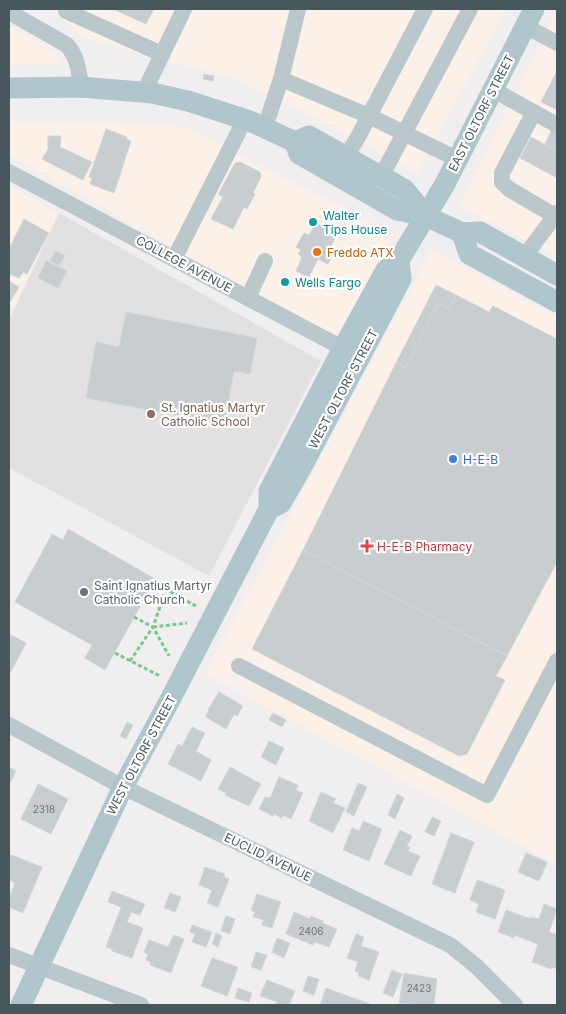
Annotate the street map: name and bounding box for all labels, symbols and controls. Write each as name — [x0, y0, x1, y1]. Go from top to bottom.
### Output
street label: EAST OLTORF STREET — [445, 52, 517, 174]
place label: Walter Tips House — [323, 208, 387, 237]
marker: Walter Tips House — [307, 216, 319, 228]
street label: COLLEGE AVENUE — [134, 232, 234, 296]
place label: Freddo ATX — [327, 245, 394, 260]
marker: Freddo ATX — [311, 246, 323, 258]
place label: Wells Fargo — [295, 275, 361, 290]
marker: Wells Fargo — [279, 276, 291, 288]
street label: WEST OLTORF STREET — [305, 327, 381, 451]
place label: St. Ignatius Martyr Catholic School — [161, 400, 266, 429]
marker: St. Ignatius Martyr Catholic School — [145, 408, 157, 420]
place label: H-E-B — [463, 452, 498, 467]
marker: H-E-B — [447, 453, 459, 465]
place label: H-E-B Pharmacy — [377, 539, 472, 554]
marker: H-E-B Pharmacy — [361, 540, 373, 552]
place label: Saint Ignatius Martyr Catholic Church — [94, 578, 212, 607]
marker: Saint Ignatius Martyr Catholic Church — [78, 586, 90, 598]
street label: WEST OLTORF STREET — [103, 693, 179, 817]
house number: 2318 — [33, 803, 55, 815]
street label: EUCLID AVENUE — [222, 829, 314, 885]
house number: 2406 — [299, 925, 323, 937]
house number: 2423 — [407, 982, 431, 994]

